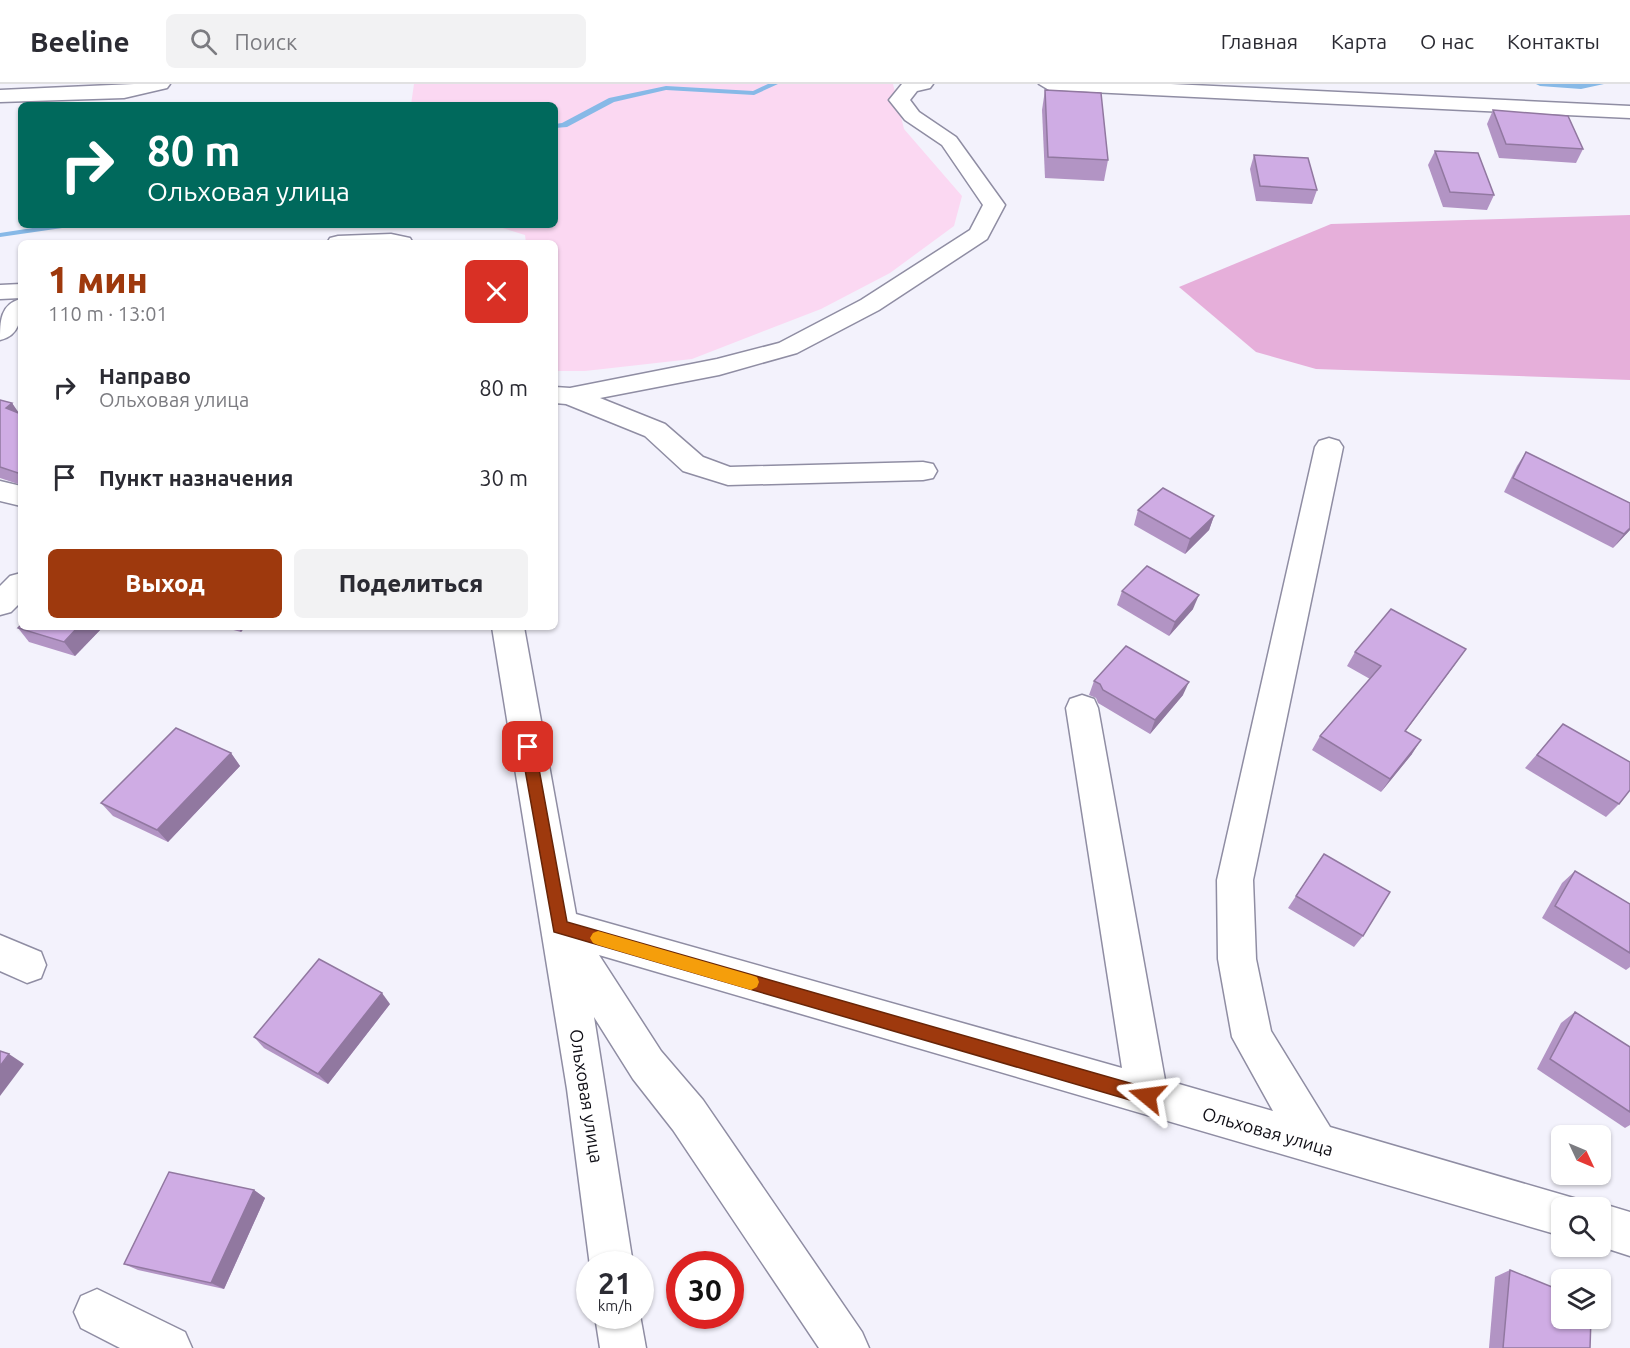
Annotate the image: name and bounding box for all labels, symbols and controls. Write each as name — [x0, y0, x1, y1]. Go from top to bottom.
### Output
search box — [166, 14, 586, 68]
icon: search — [187, 25, 220, 58]
text: Beeline — [30, 26, 130, 57]
text: Поиск — [235, 29, 297, 54]
text: Главная — [1221, 29, 1298, 53]
text: Карта — [1331, 29, 1387, 53]
text: О нас — [1420, 29, 1474, 53]
text: Контакты — [1507, 29, 1600, 53]
icon: right — [48, 126, 126, 204]
text: 80 m — [147, 127, 241, 174]
text: Ольховая улица — [147, 176, 350, 206]
text: 1 мин — [48, 259, 148, 300]
button: close — [465, 260, 528, 323]
text: 110 m · 13:01 — [48, 302, 168, 325]
text: Направо — [99, 363, 191, 388]
icon: right — [48, 371, 81, 404]
text: 80 m — [479, 375, 528, 400]
text: Ольховая улица — [99, 388, 249, 411]
icon: arrive — [48, 461, 81, 494]
text: Пункт назначения — [99, 465, 293, 490]
text: 30 m — [479, 465, 528, 490]
button: Выход — [48, 549, 282, 618]
button: Поделиться — [294, 549, 528, 618]
pin — [502, 721, 553, 772]
icon: arrive — [511, 730, 544, 763]
street label: Ольховая улица — [567, 1028, 607, 1164]
position arrow — [1115, 1064, 1179, 1128]
street label: Ольховая улица — [1200, 1103, 1336, 1159]
north arrow — [1551, 1125, 1611, 1185]
map controls — [1551, 1125, 1611, 1329]
button: search — [1551, 1197, 1611, 1257]
speed limit sign: 30 — [666, 1251, 744, 1329]
text: 21 — [598, 1266, 632, 1300]
button: layers — [1551, 1269, 1611, 1329]
text: km/h — [598, 1297, 632, 1314]

